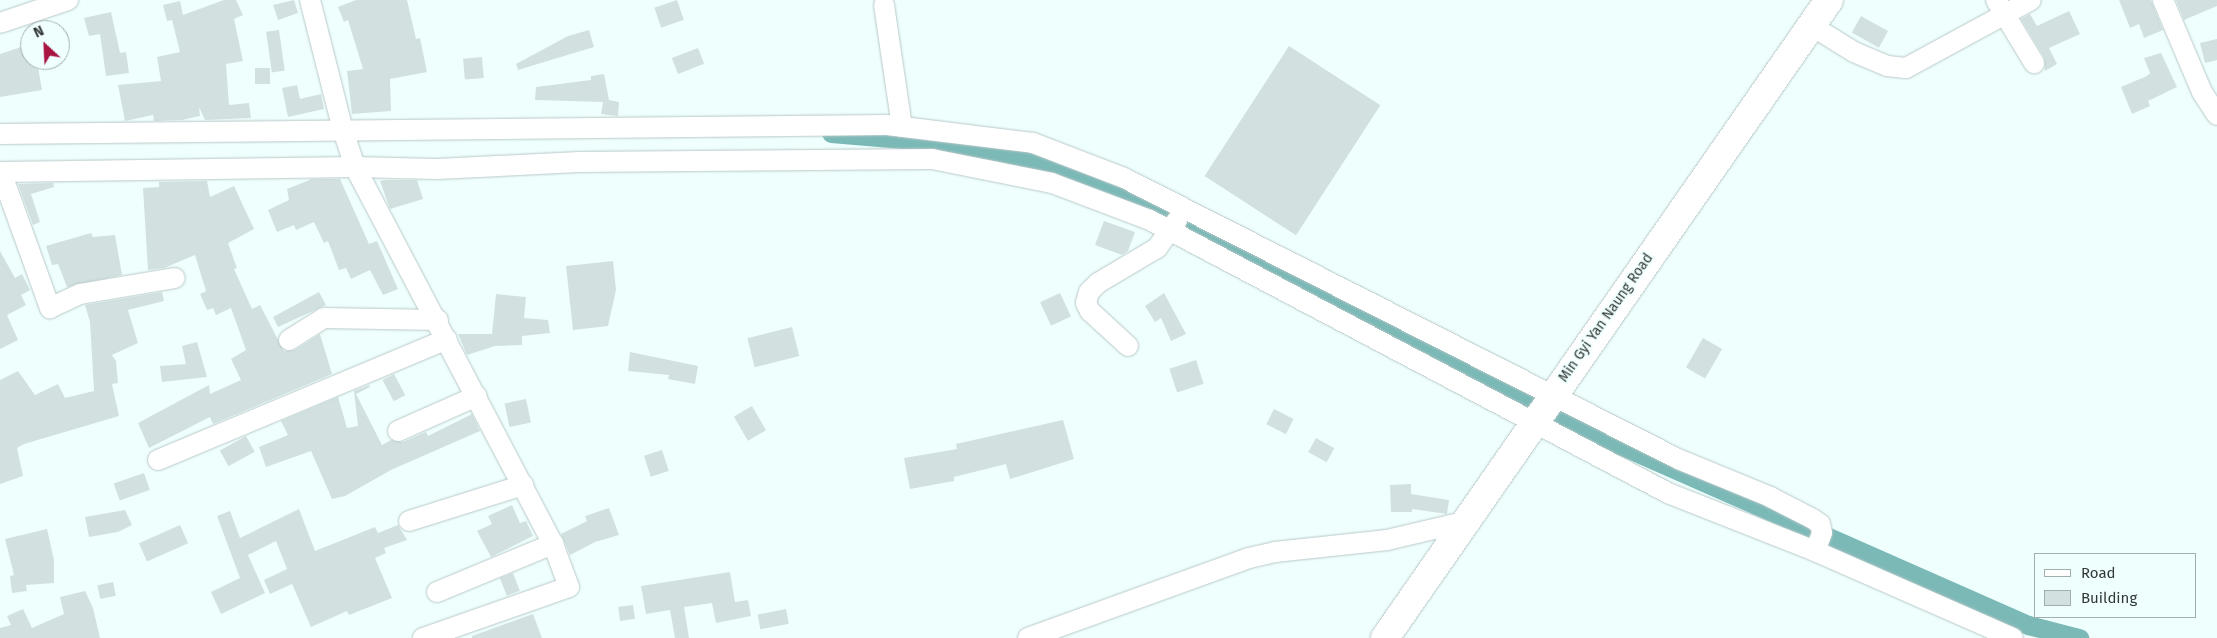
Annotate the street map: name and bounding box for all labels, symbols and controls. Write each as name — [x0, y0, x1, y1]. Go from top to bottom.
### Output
north arrow — [20, 20, 70, 70]
text: N — [31, 22, 47, 42]
street label: Min Gyi Yan Naung Road — [1555, 250, 1657, 386]
legend — [2034, 553, 2197, 618]
text: Road — [2081, 564, 2116, 582]
text: Building — [2081, 589, 2137, 607]

